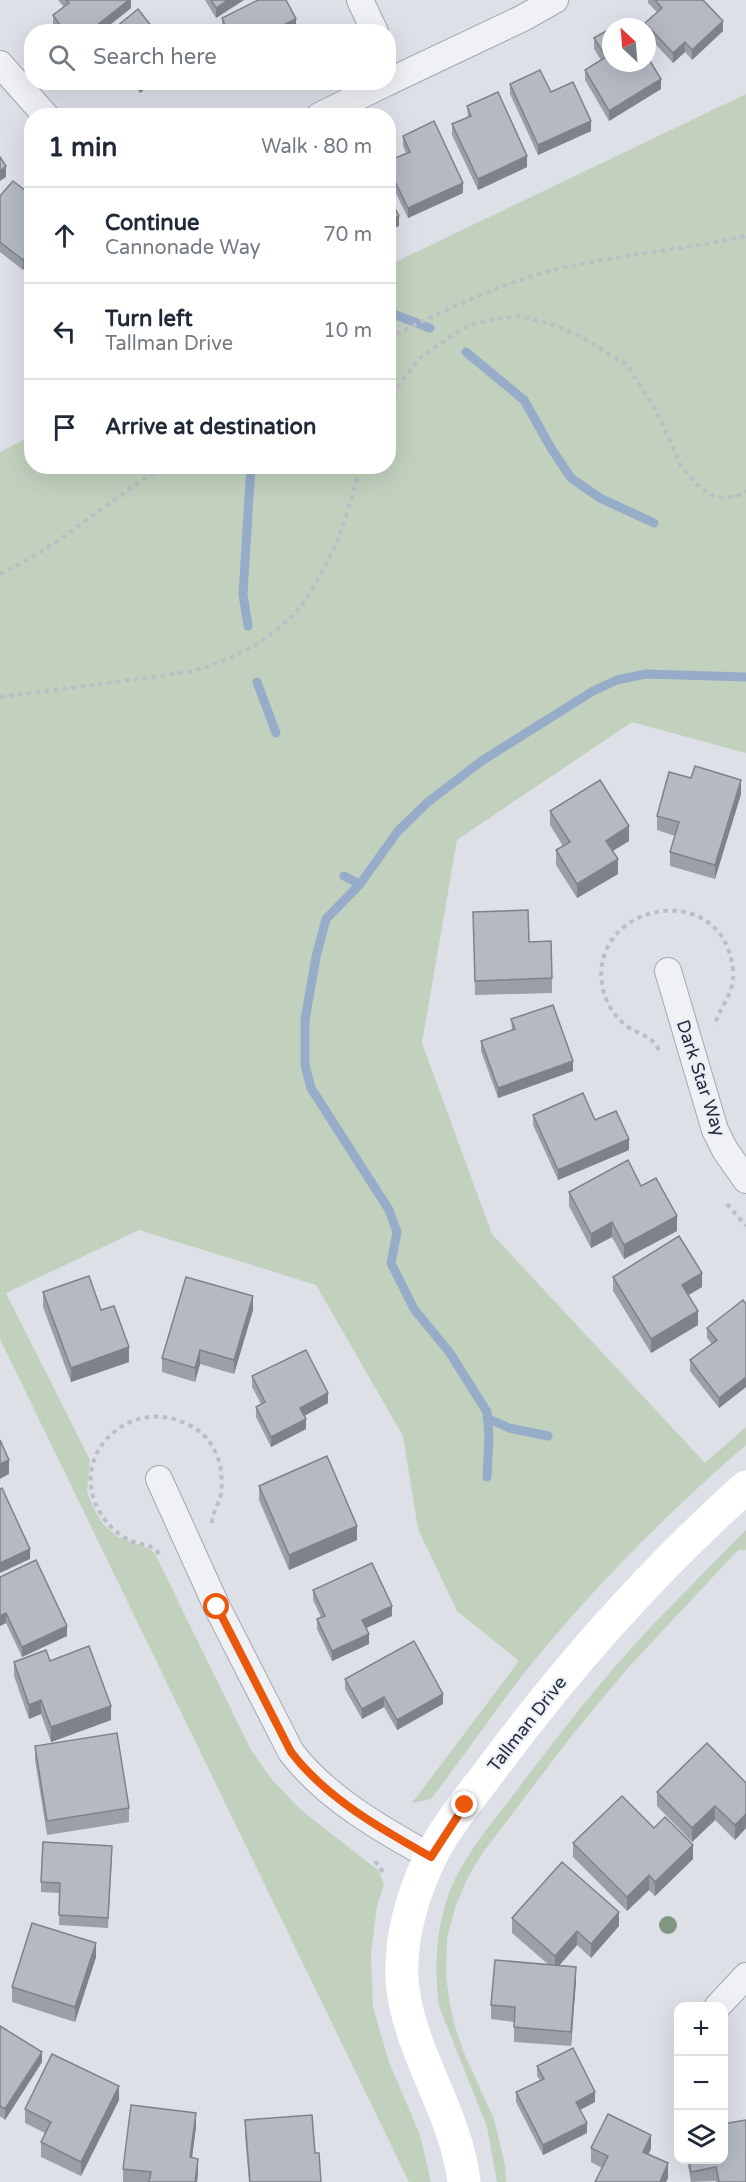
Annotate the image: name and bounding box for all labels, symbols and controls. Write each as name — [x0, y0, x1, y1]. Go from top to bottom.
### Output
north arrow — [602, 18, 656, 72]
search box — [24, 24, 396, 90]
icon: search — [45, 41, 78, 74]
text: Search here — [93, 44, 217, 70]
text: 1 min — [48, 132, 117, 163]
text: Walk · 80 m — [261, 135, 372, 159]
text: Continue — [105, 210, 200, 236]
icon: ahead — [48, 219, 81, 252]
text: 70 m — [323, 223, 372, 247]
text: Cannonade Way — [105, 236, 260, 260]
text: Turn left — [105, 306, 193, 332]
icon: left — [48, 315, 81, 348]
text: 10 m — [323, 319, 372, 343]
text: Tallman Drive — [105, 332, 233, 356]
icon: arrive — [48, 411, 81, 444]
text: Arrive at destination — [105, 414, 316, 440]
street label: Dark Star Way — [672, 1017, 730, 1139]
route start — [203, 1593, 229, 1619]
street label: Tallman Drive — [483, 1672, 571, 1776]
route end — [451, 1791, 477, 1817]
map controls — [674, 2002, 728, 2164]
button: + — [674, 2002, 728, 2056]
button: − — [674, 2056, 728, 2110]
button: layers — [674, 2110, 728, 2164]

